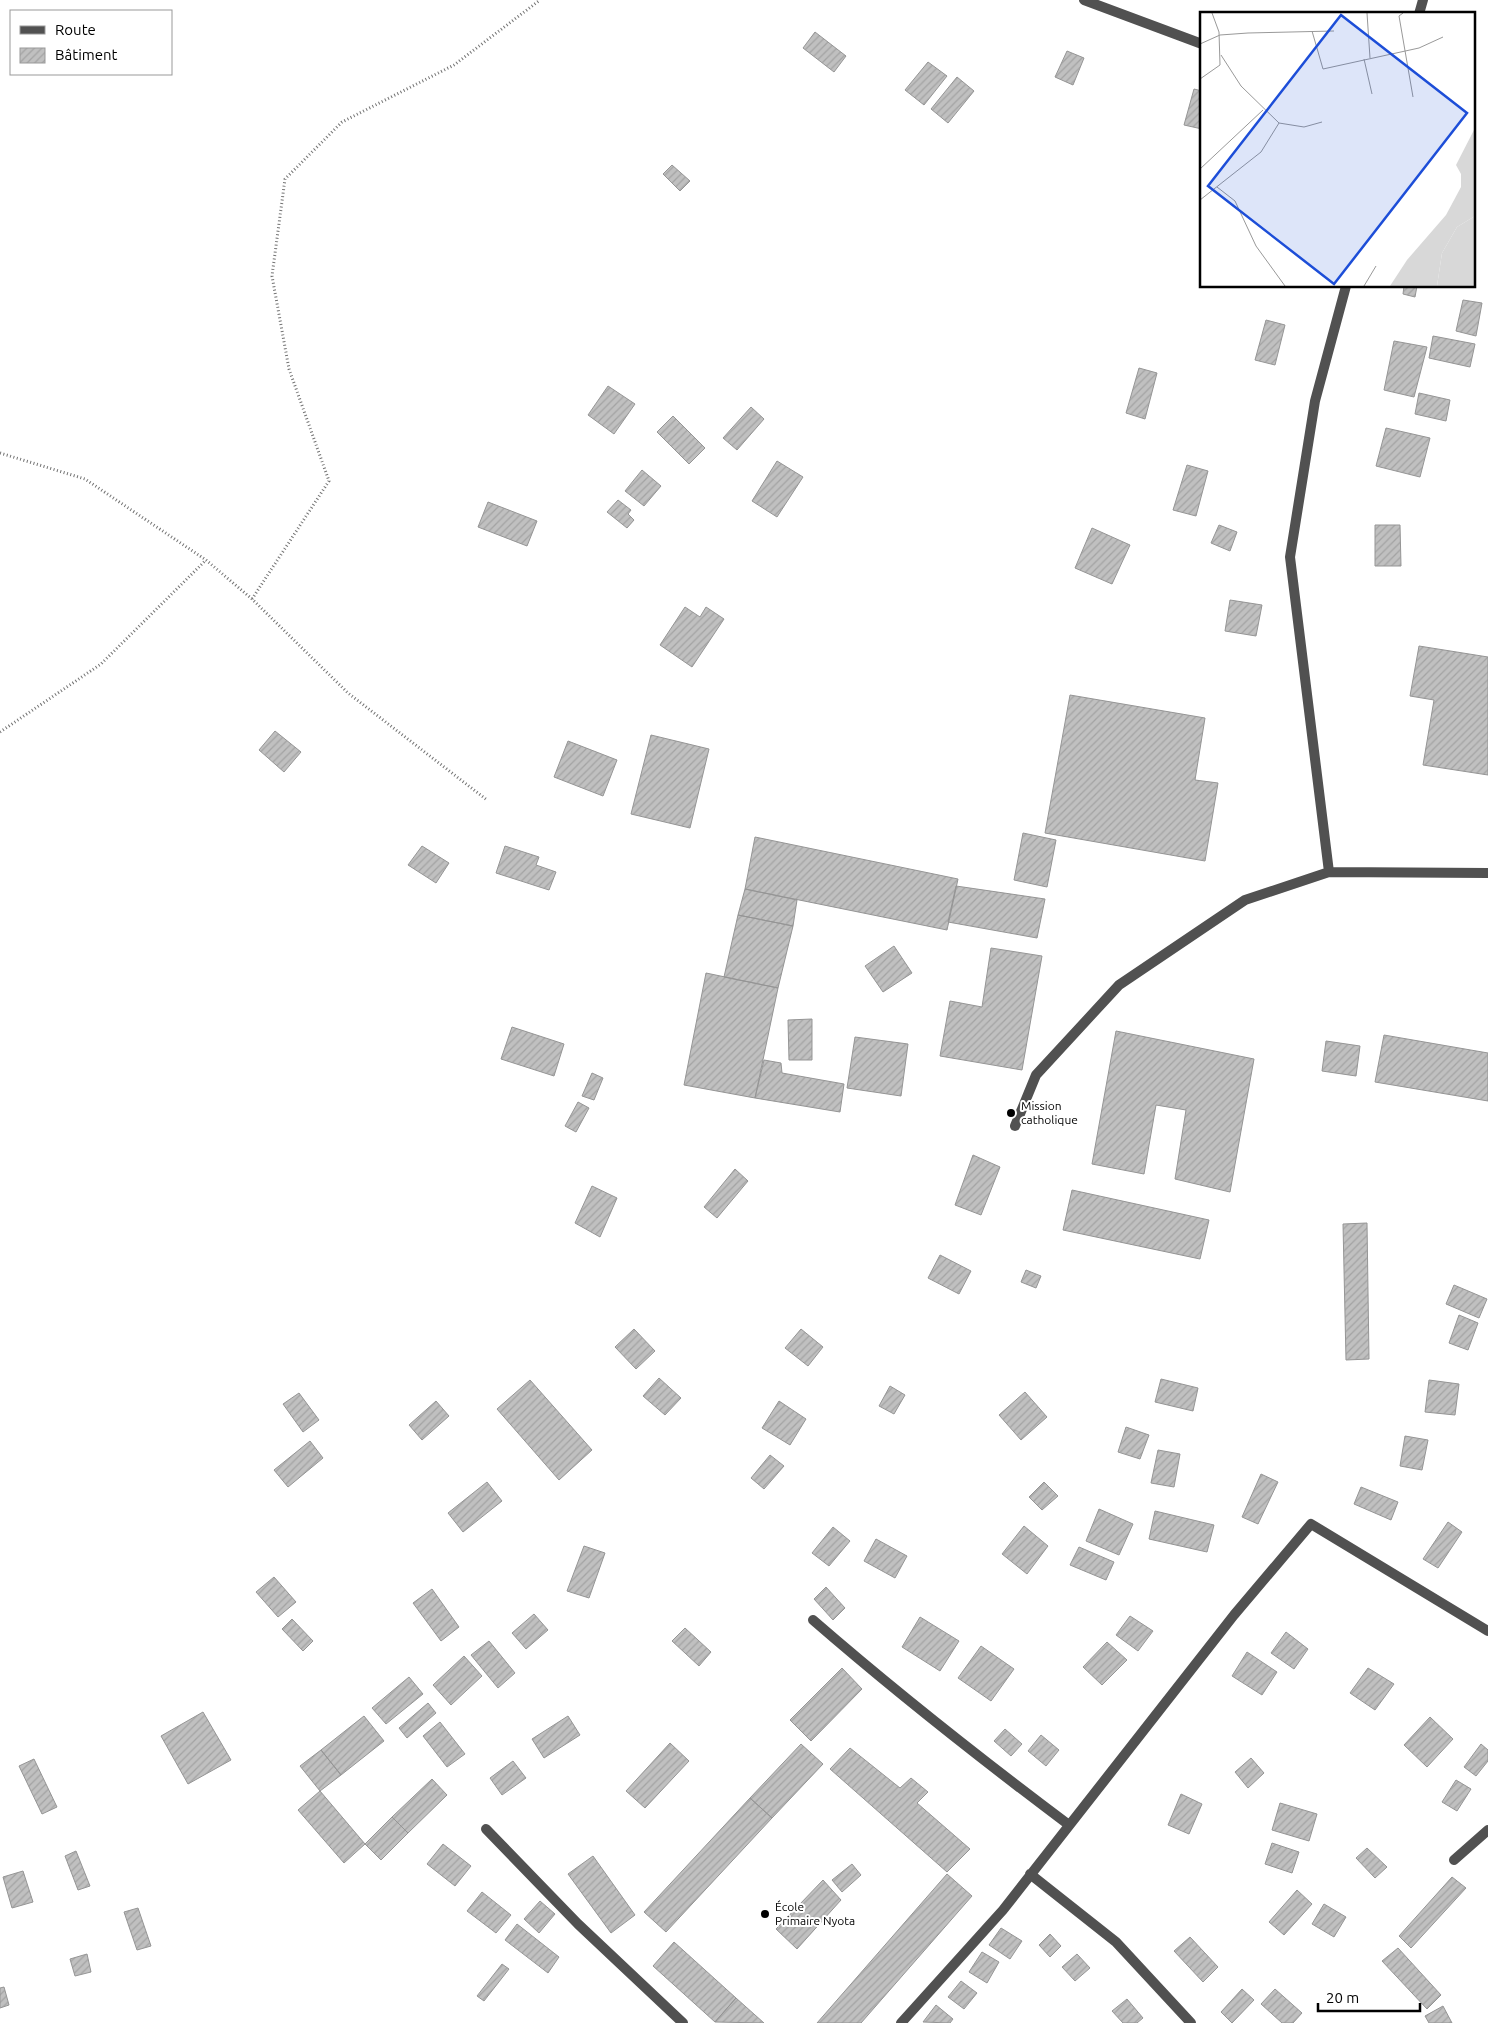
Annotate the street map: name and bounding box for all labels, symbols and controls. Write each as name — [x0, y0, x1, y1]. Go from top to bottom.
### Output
legend — [10, 10, 172, 75]
inset map — [1200, 12, 1476, 288]
text: Route — [55, 21, 96, 38]
text: Bâtiment — [55, 46, 118, 63]
place label: Mission catholique — [1021, 1099, 1078, 1126]
marker: Mission catholique — [1005, 1107, 1017, 1119]
place label: École Primaire Nyota — [775, 1900, 855, 1927]
marker: École Primaire Nyota — [759, 1908, 771, 1920]
scale bar — [1318, 1980, 1420, 2012]
text: 20 m — [1326, 1989, 1359, 2006]

